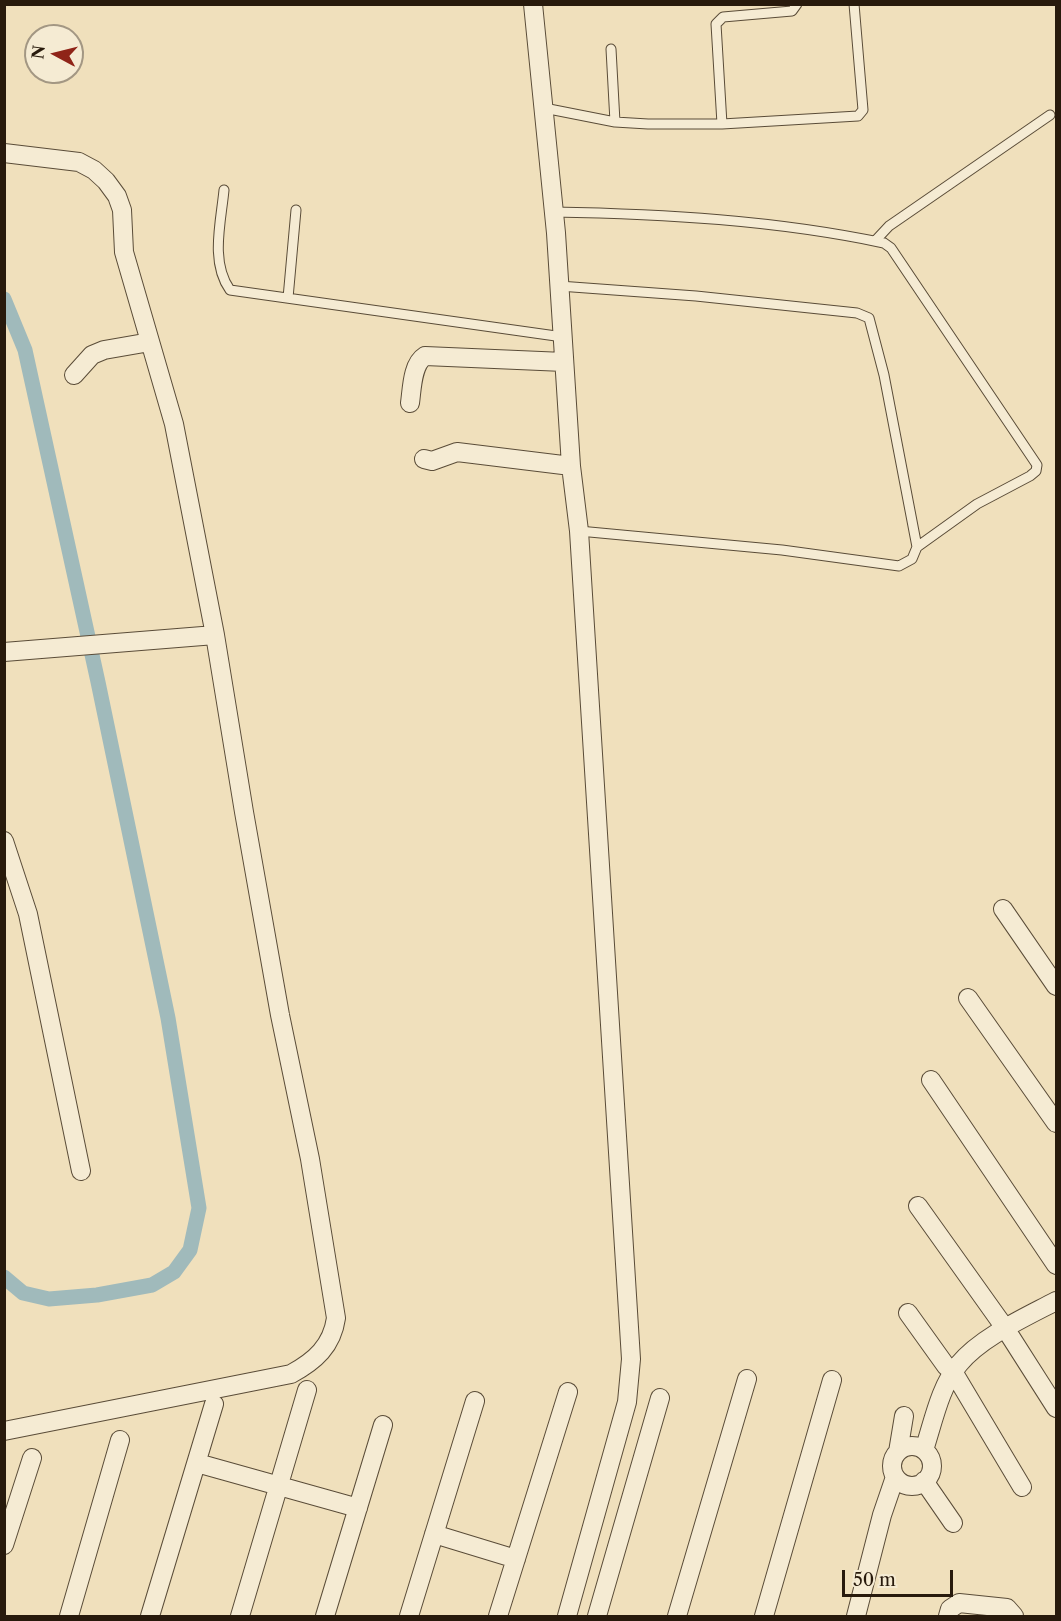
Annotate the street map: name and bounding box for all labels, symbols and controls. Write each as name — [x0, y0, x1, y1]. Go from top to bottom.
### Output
north arrow — [24, 24, 84, 84]
text: N — [27, 44, 49, 60]
scale bar — [845, 1558, 956, 1596]
text: 50 m — [853, 1569, 896, 1591]

